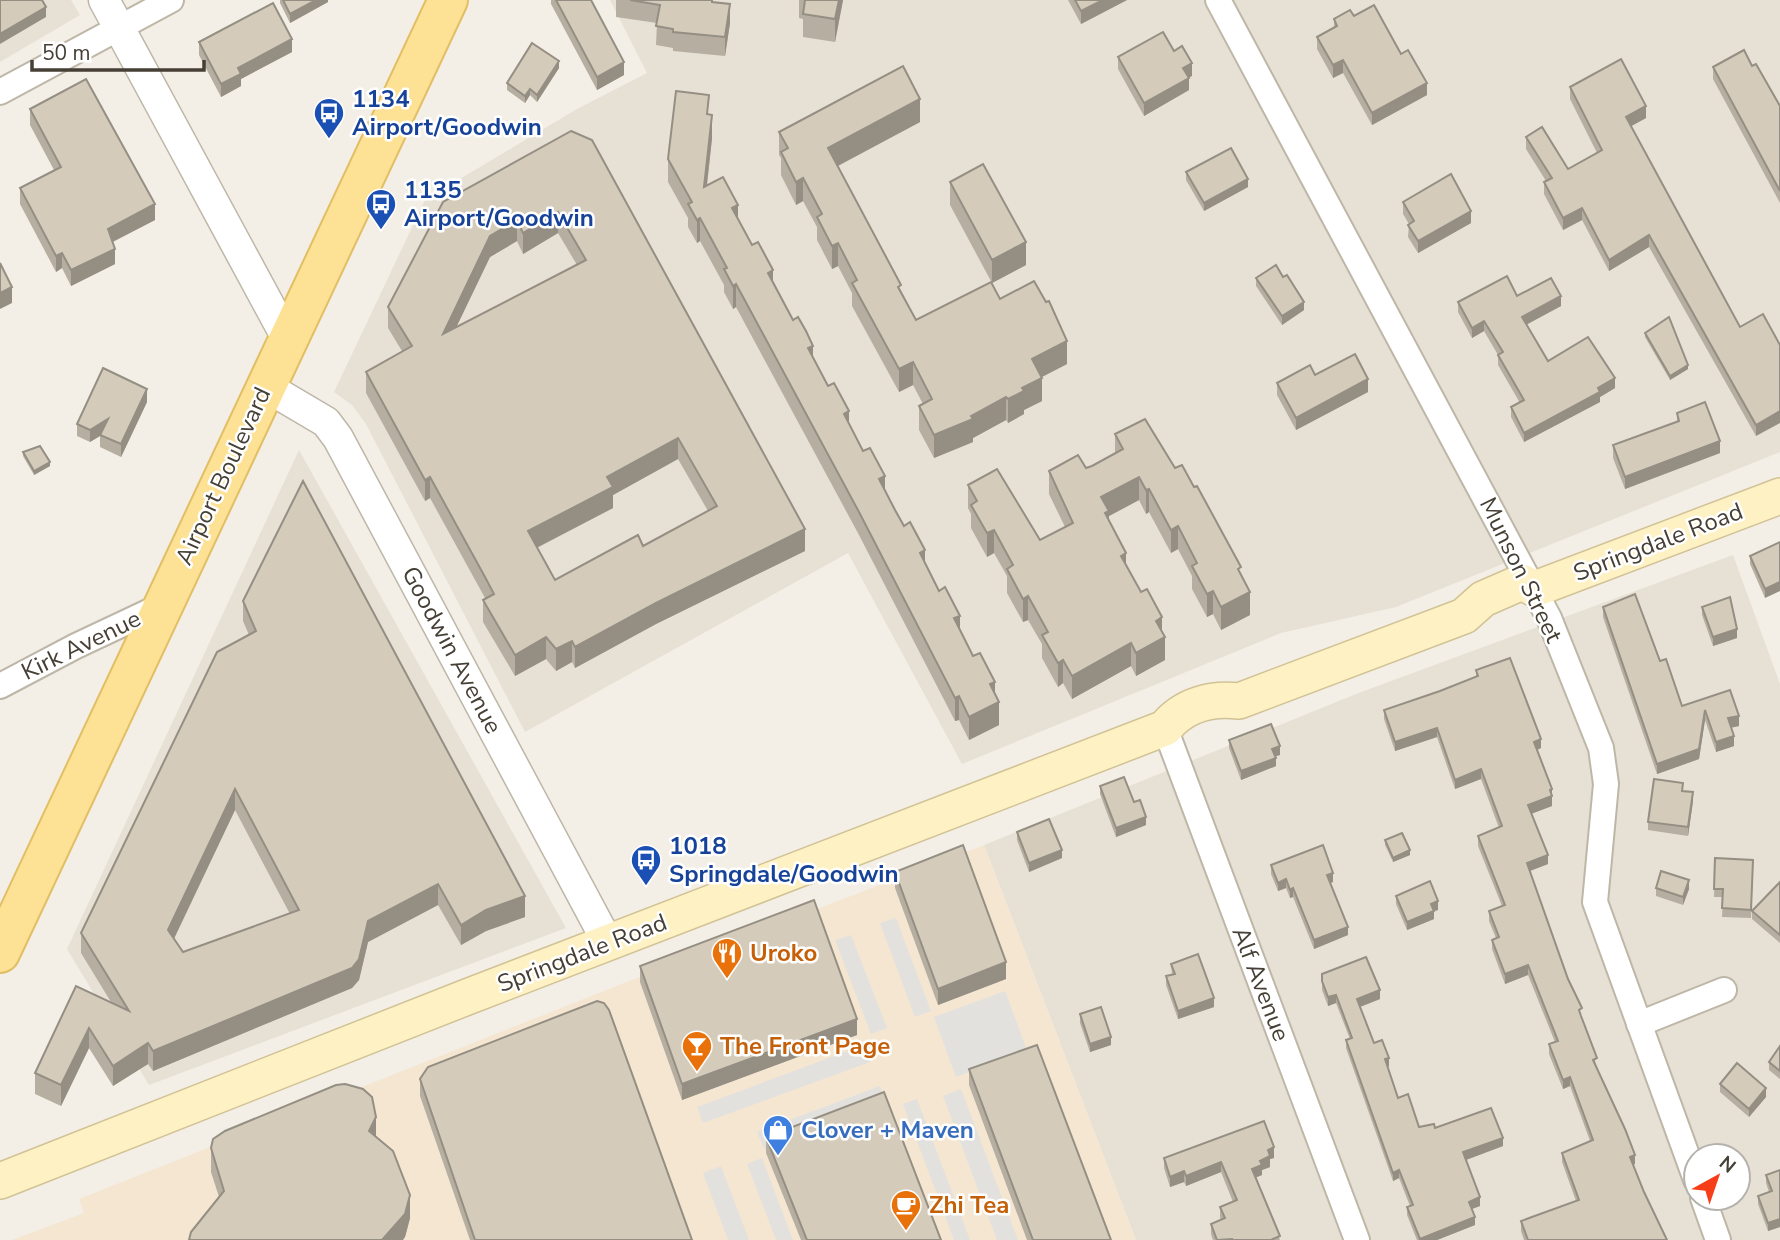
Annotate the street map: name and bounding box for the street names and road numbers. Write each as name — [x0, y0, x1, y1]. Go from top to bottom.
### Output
street label: Airport Boulevard — [168, 382, 278, 570]
street label: Munson Street — [1472, 492, 1570, 648]
street label: Springdale Road — [1569, 495, 1747, 589]
street label: Goodwin Avenue — [394, 561, 510, 739]
street label: Kirk Avenue — [16, 602, 146, 688]
street label: Springdale Road — [493, 906, 671, 1000]
street label: Alf Avenue — [1225, 922, 1297, 1046]

